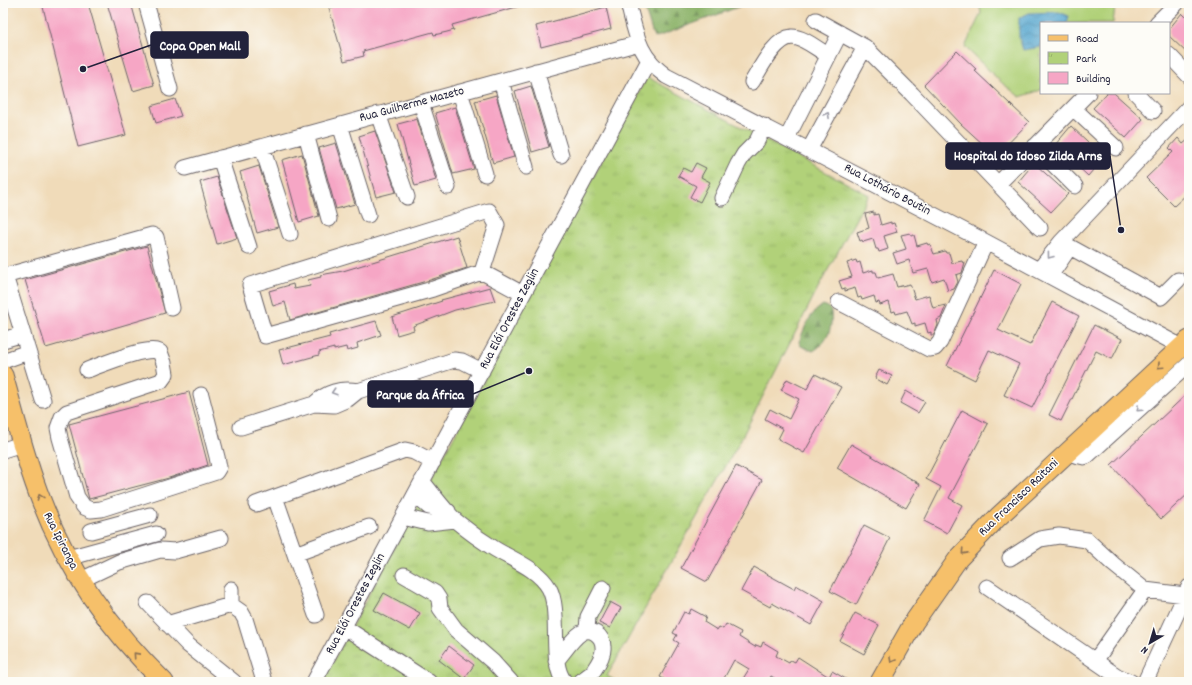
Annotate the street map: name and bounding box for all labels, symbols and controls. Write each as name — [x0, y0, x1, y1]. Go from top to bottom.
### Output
legend — [1040, 22, 1170, 94]
text: Road — [1076, 31, 1098, 48]
callout: Copa Open Mall — [151, 32, 248, 58]
text: Copa Open Mall — [159, 37, 241, 57]
text: Park — [1076, 51, 1097, 68]
text: Building — [1076, 71, 1111, 88]
street label: Rua Guilherme Mazeto — [358, 82, 467, 128]
one-way arrow — [823, 112, 830, 119]
callout: Hospital do Idoso Zilda Arns — [946, 143, 1110, 169]
text: Hospital do Idoso Zilda Arns — [954, 147, 1102, 167]
street label: Rua Lothário Boutin — [840, 159, 934, 221]
one-way arrow — [1048, 251, 1055, 258]
street label: Rua Elói Orestes Zeglin — [475, 265, 545, 373]
one-way arrow — [1157, 362, 1165, 369]
callout: Parque da África — [368, 381, 473, 407]
text: Parque da África — [376, 386, 466, 406]
one-way arrow — [331, 387, 338, 396]
one-way arrow — [1136, 404, 1144, 412]
street label: Rua Francisco Raitani — [975, 454, 1064, 541]
one-way arrow — [36, 493, 44, 500]
street label: Rua Ipiranga — [37, 509, 83, 574]
one-way arrow — [962, 547, 969, 555]
street label: Rua Elói Orestes Zeglin — [321, 550, 391, 658]
north arrow — [1130, 623, 1170, 663]
text: N — [1138, 641, 1152, 657]
one-way arrow — [134, 652, 141, 659]
one-way arrow — [889, 656, 897, 663]

